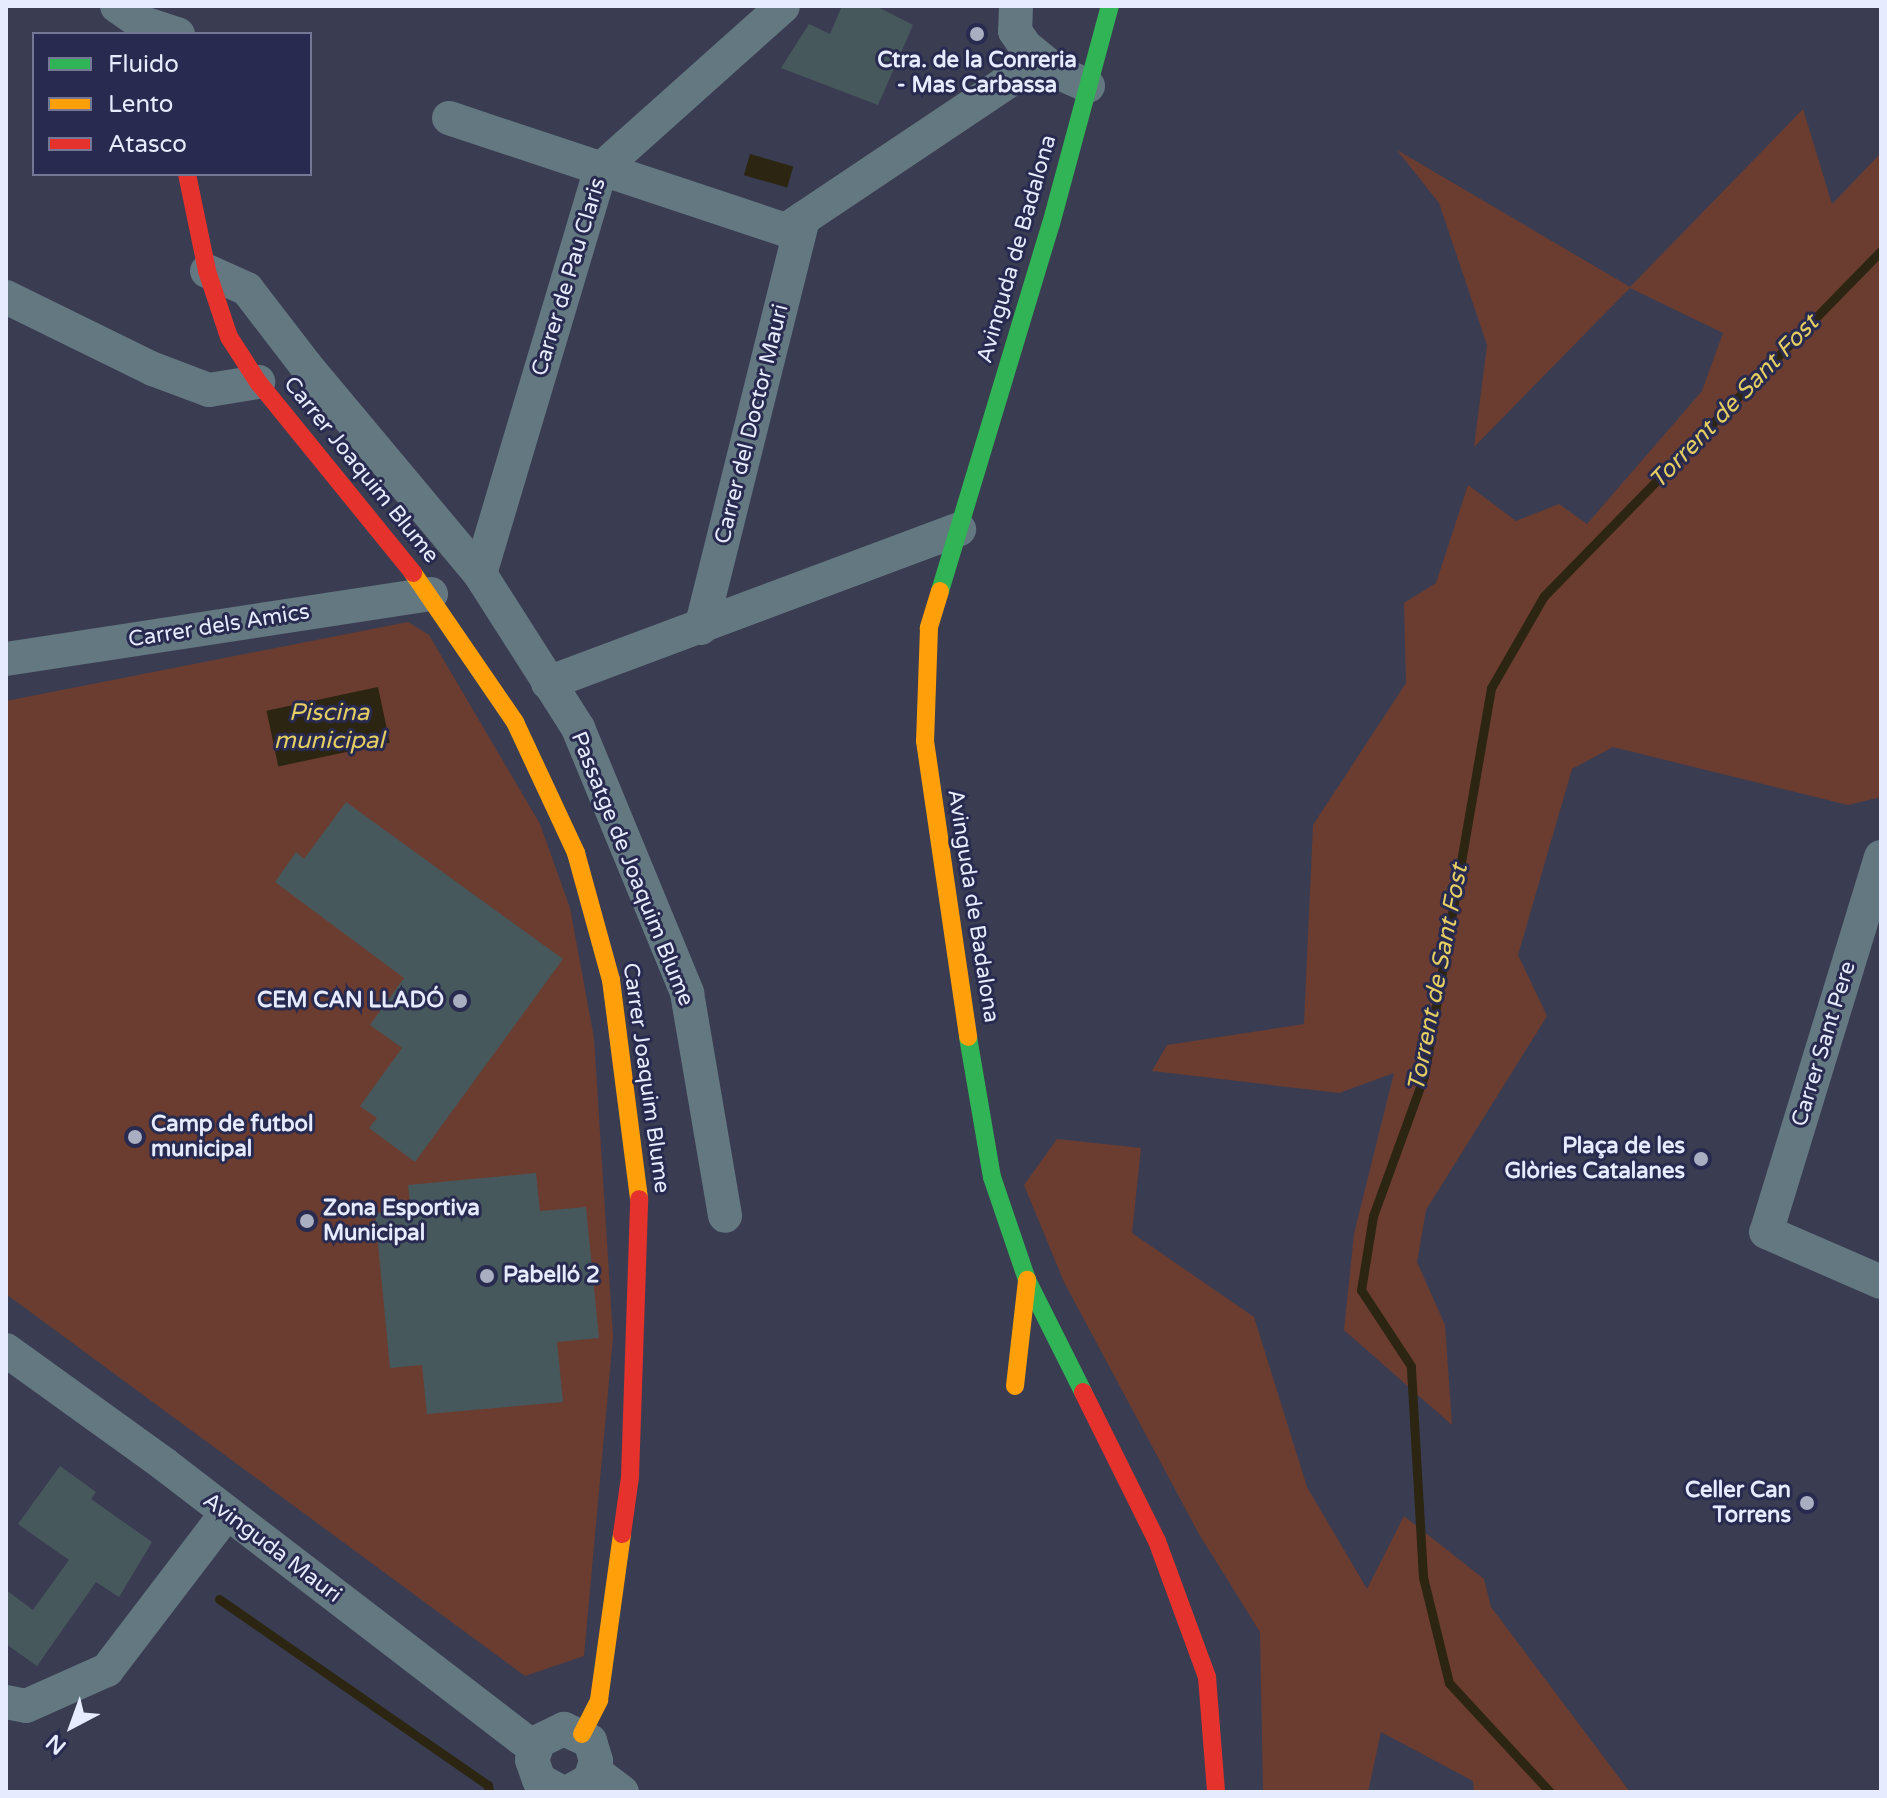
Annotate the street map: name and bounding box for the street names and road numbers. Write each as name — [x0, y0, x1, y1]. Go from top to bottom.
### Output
street label: Avinguda de Badalona — [972, 132, 1062, 366]
street label: Carrer de Pau Claris — [526, 175, 612, 379]
street label: Carrer del Doctor Mauri — [709, 301, 795, 547]
street label: Carrer Joaquim Blume — [278, 372, 444, 568]
street label: Carrer dels Amics — [127, 599, 311, 653]
street label: Passatge de Joaquim Blume — [565, 728, 699, 1010]
street label: Avinguda de Badalona — [942, 787, 1004, 1025]
street label: Carrer Sant Pere — [1786, 958, 1862, 1130]
street label: Carrer Joaquim Blume — [617, 961, 675, 1195]
street label: Avinguda Mauri — [198, 1487, 346, 1609]

